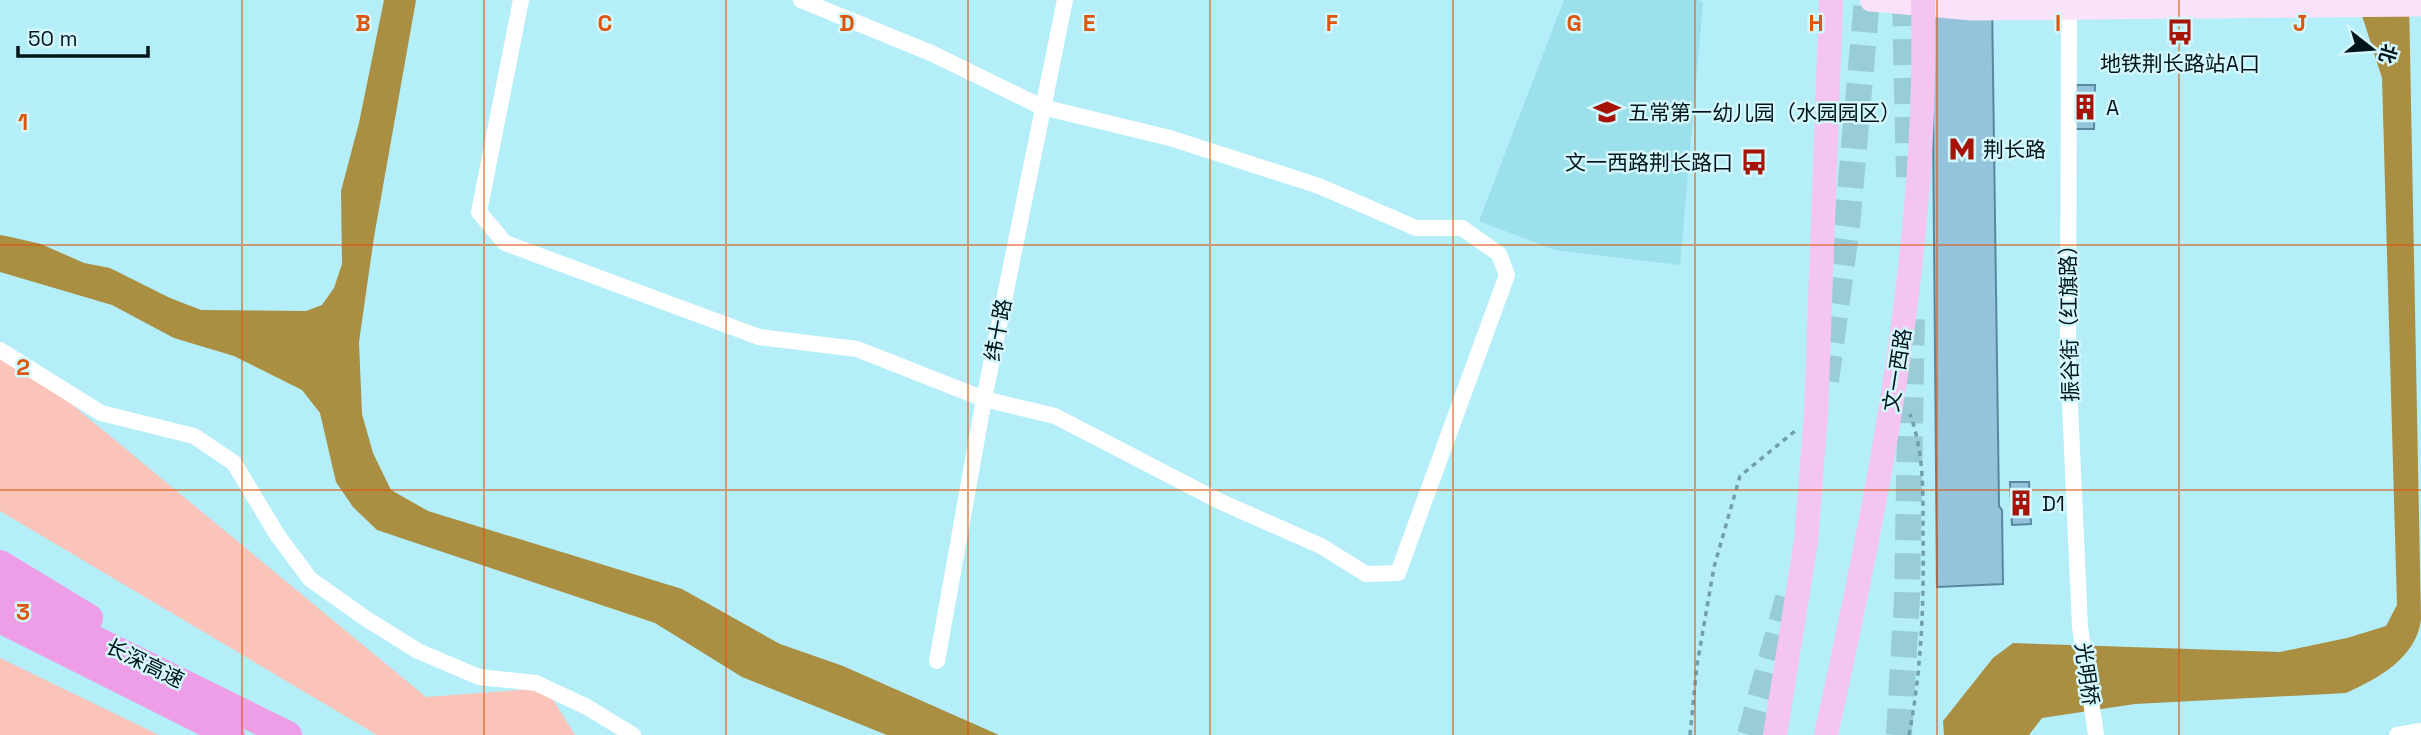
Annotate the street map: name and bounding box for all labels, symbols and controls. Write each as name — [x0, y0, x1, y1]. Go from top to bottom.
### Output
text: B — [355, 8, 371, 38]
text: C — [598, 8, 612, 38]
text: D — [839, 8, 855, 38]
text: E — [1083, 8, 1095, 38]
text: F — [1326, 8, 1338, 38]
text: G — [1566, 8, 1582, 38]
text: H — [1808, 8, 1824, 38]
text: I — [2055, 8, 2061, 38]
text: J — [2293, 8, 2307, 38]
scale bar — [18, 14, 147, 58]
north arrow — [2337, 14, 2407, 84]
bus stop icon: 地铁荆长路站A口 — [2165, 17, 2195, 47]
text: 50 m — [28, 25, 78, 52]
text: 北 — [2373, 41, 2403, 67]
place label: 地铁荆长路站A口 — [2100, 50, 2260, 77]
building icon: A — [2070, 92, 2100, 122]
place label: A — [2106, 94, 2119, 121]
school or university icon: 五常第一幼儿园（水园园区） — [1592, 97, 1622, 127]
place label: 五常第一幼儿园（水园园区） — [1628, 99, 1901, 126]
text: 1 — [18, 107, 28, 137]
metro station icon: 荆长路 — [1947, 134, 1977, 164]
place label: 荆长路 — [1983, 136, 2046, 163]
bus stop icon: 文一西路荆长路口 — [1739, 147, 1769, 177]
place label: 文一西路荆长路口 — [1565, 149, 1733, 176]
street label: 振谷街（红旗路） — [2054, 234, 2084, 402]
street label: 纬十路 — [979, 297, 1017, 363]
street label: 文一西路 — [1877, 326, 1917, 414]
text: 2 — [16, 352, 30, 382]
building icon: D1 — [2006, 488, 2036, 518]
place label: D1 — [2042, 490, 2065, 517]
text: 3 — [16, 597, 30, 627]
street label: 长深高速 — [101, 632, 189, 694]
street label: 光明桥 — [2069, 641, 2105, 707]

